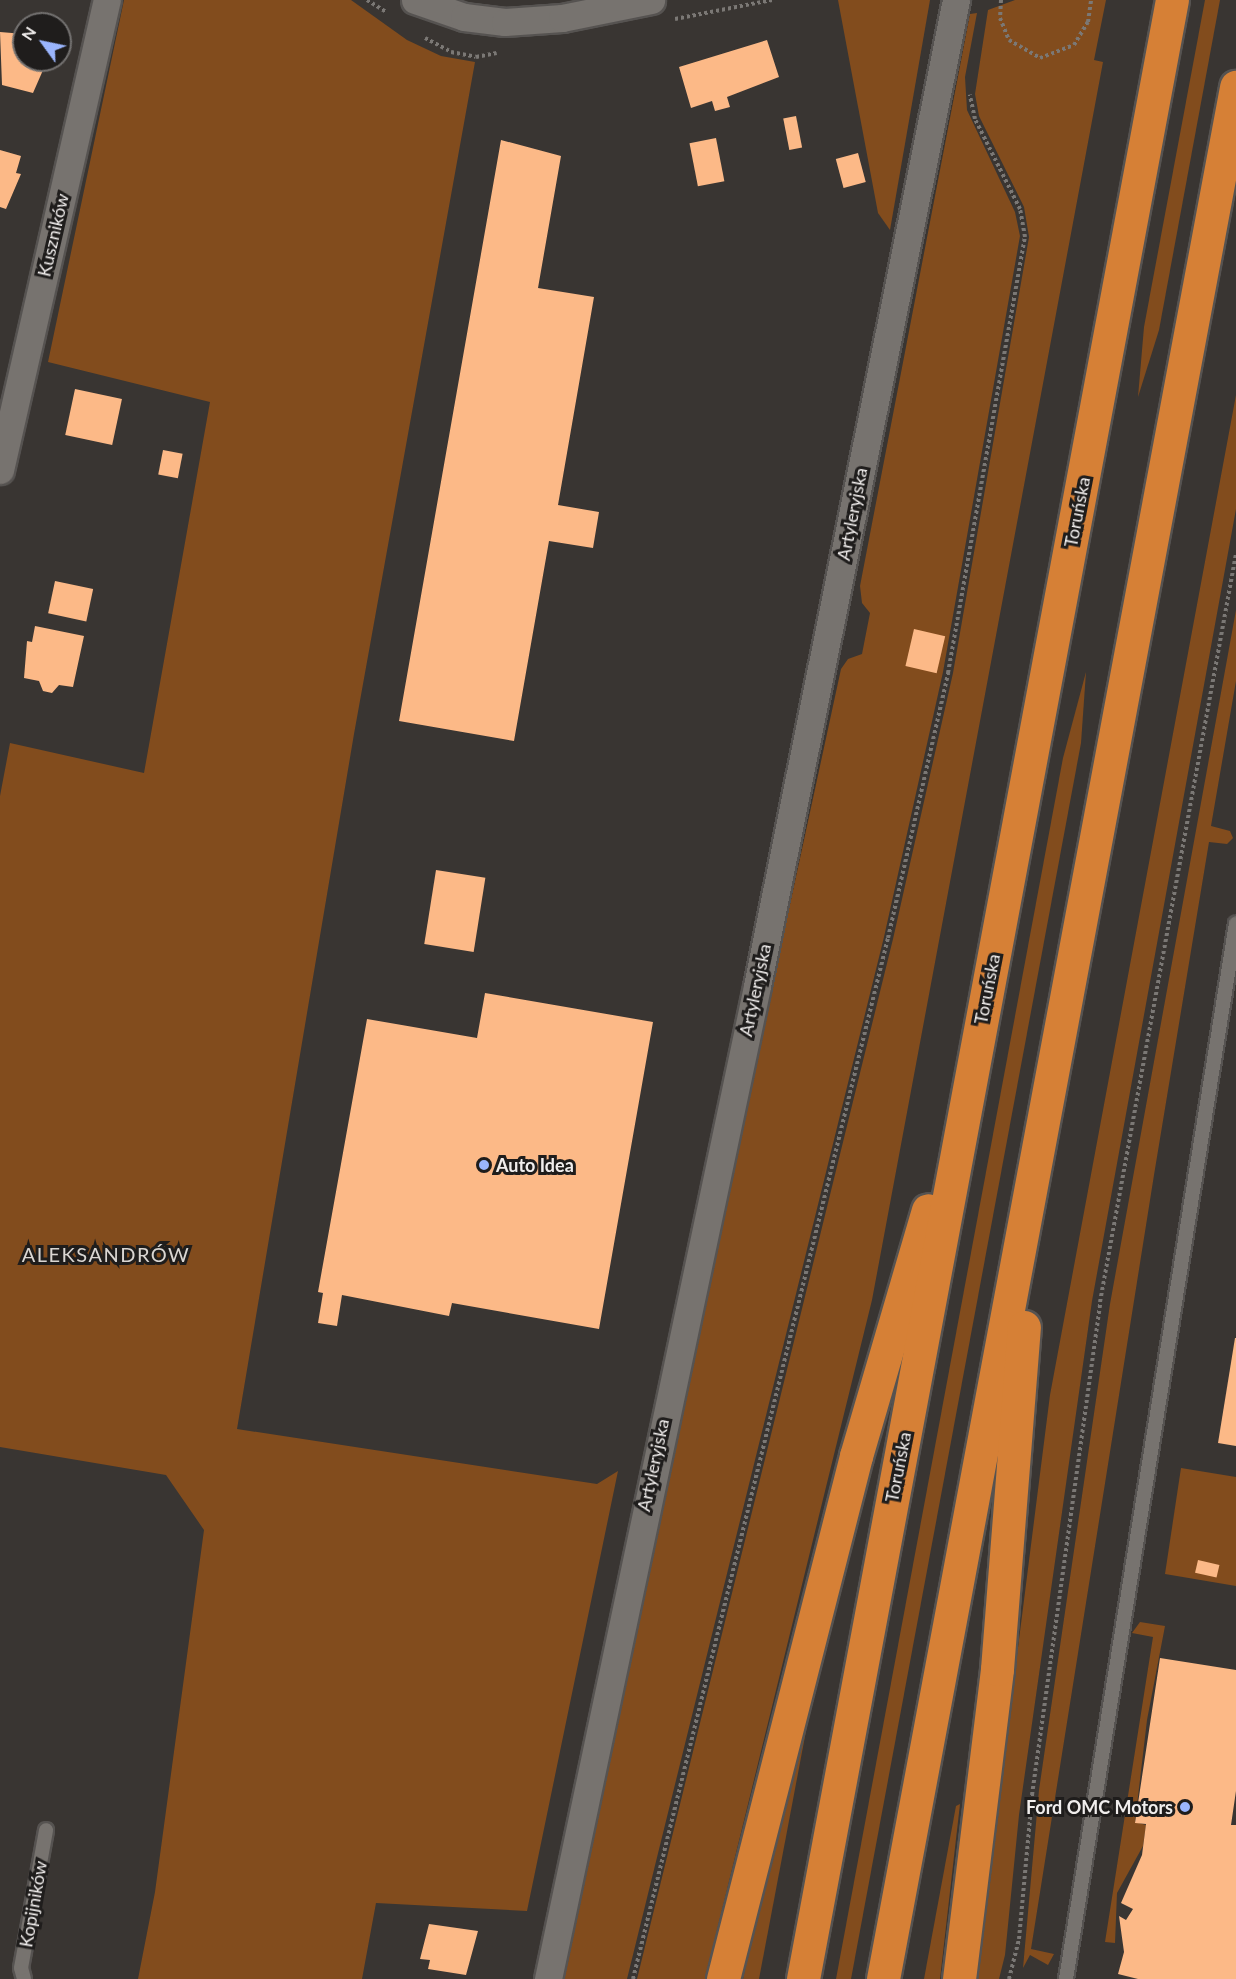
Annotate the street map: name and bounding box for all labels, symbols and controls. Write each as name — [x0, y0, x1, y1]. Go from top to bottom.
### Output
north arrow — [12, 12, 72, 72]
text: N — [17, 23, 39, 43]
street label: Kuszników — [33, 191, 73, 279]
street label: Artyleryjska — [832, 466, 872, 562]
street label: Toruńska — [1060, 475, 1094, 549]
street label: Artyleryjska — [735, 942, 775, 1038]
street label: Toruńska — [970, 952, 1004, 1026]
place label: Auto Idea — [496, 1154, 574, 1176]
marker: Auto Idea — [477, 1158, 491, 1172]
district label: ALEKSANDRÓW — [22, 1242, 190, 1266]
street label: Artyleryjska — [633, 1417, 673, 1513]
street label: Toruńska — [881, 1430, 915, 1504]
place label: Ford OMC Motors — [1026, 1796, 1173, 1818]
marker: Ford OMC Motors — [1178, 1800, 1192, 1814]
street label: Kopijników — [15, 1859, 51, 1949]

